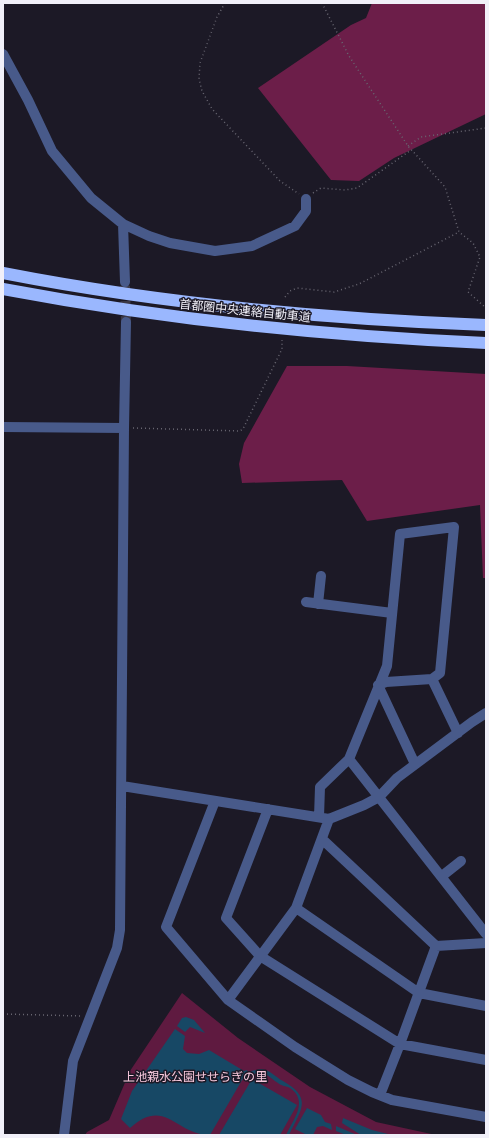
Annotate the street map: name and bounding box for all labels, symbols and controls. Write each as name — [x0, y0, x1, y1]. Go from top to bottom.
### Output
street label: 首都圏中央連絡自動車道 — [179, 296, 311, 325]
park label: 上池親水公園せせらぎの里 — [123, 1069, 267, 1084]

